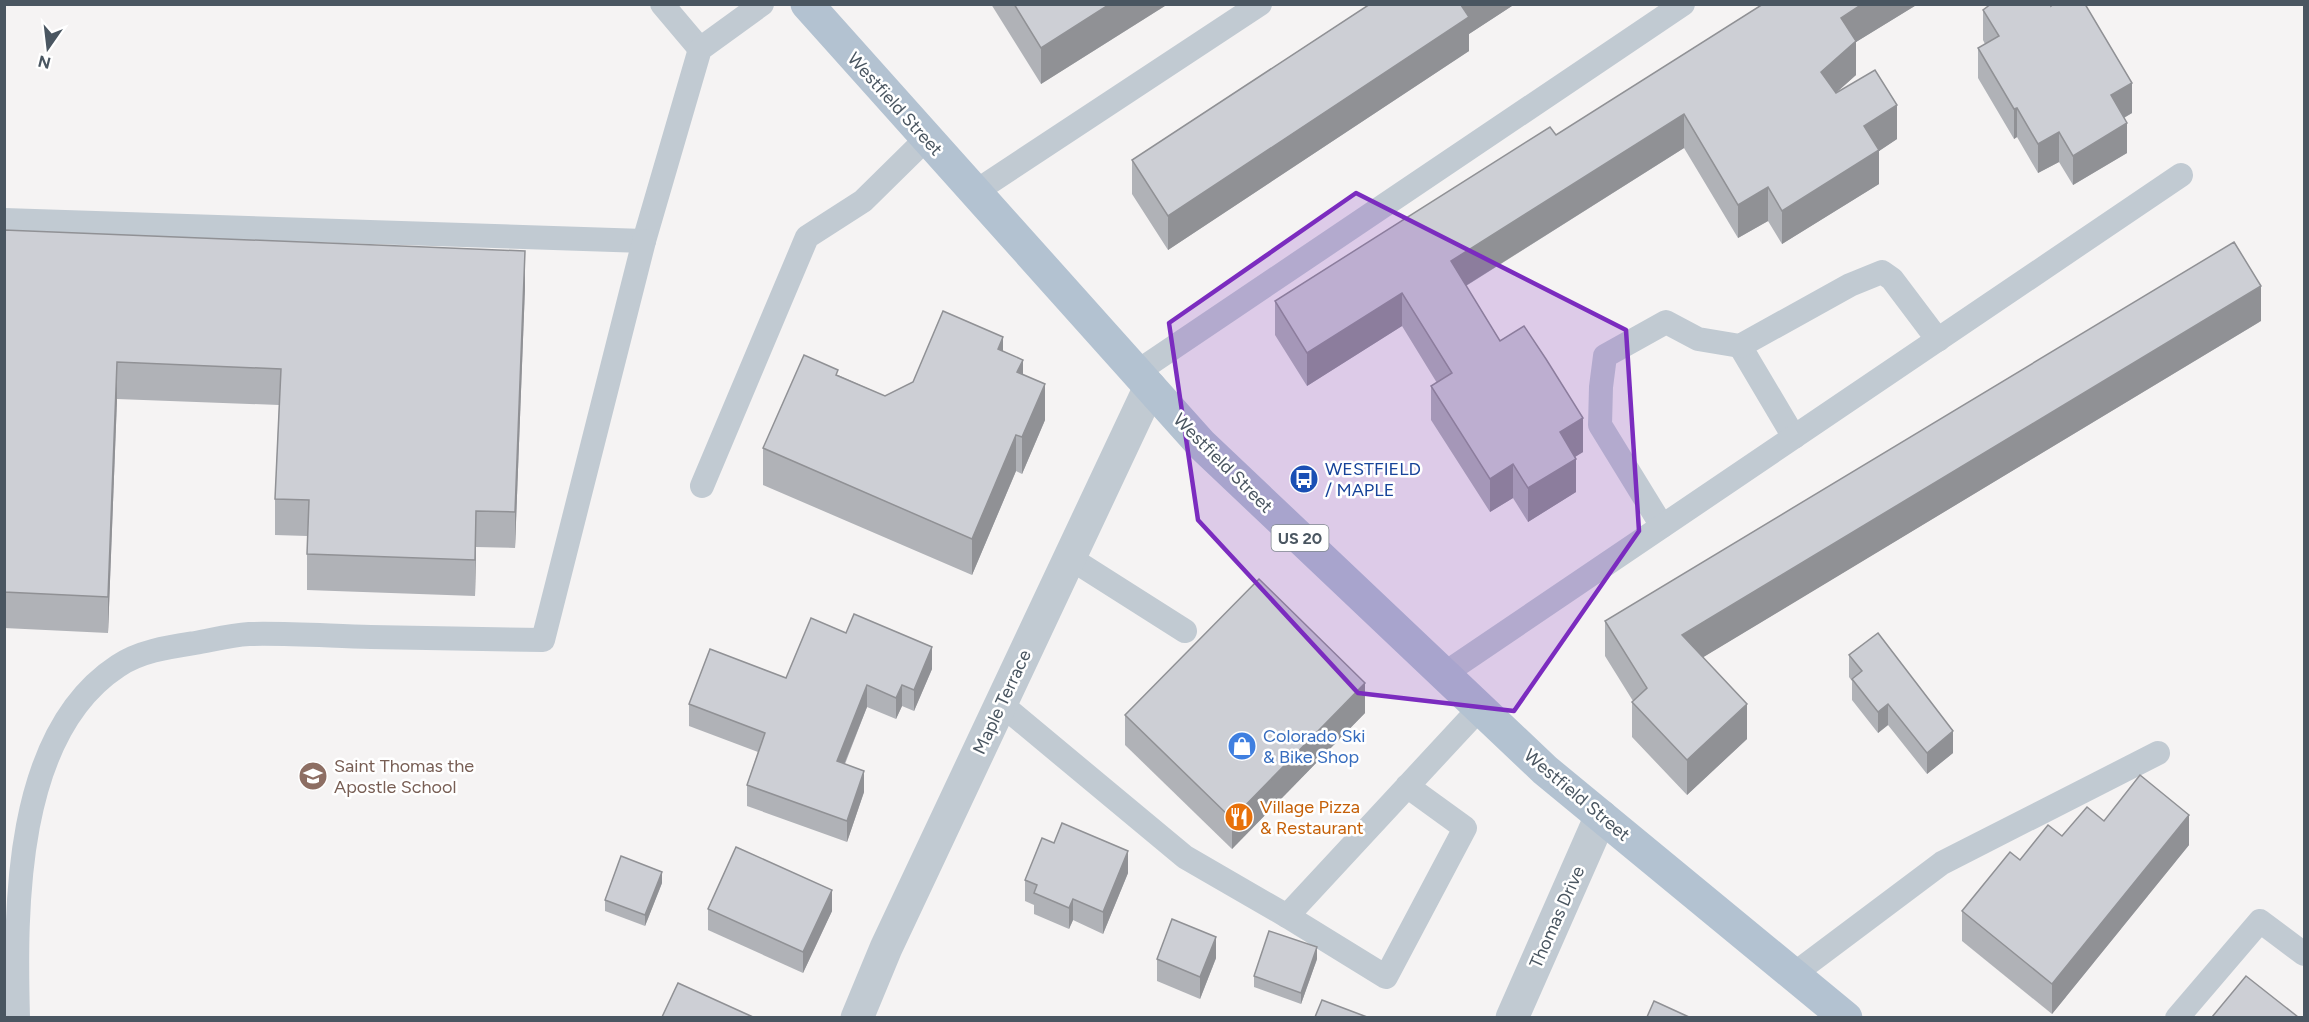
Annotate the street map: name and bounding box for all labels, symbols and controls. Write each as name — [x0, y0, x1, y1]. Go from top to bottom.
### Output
north arrow — [18, 18, 78, 78]
street label: Westfield Street — [843, 48, 947, 160]
text: N — [36, 51, 53, 73]
street label: Westfield Street — [1169, 409, 1277, 517]
place label: WESTFIELD / MAPLE — [1325, 458, 1421, 501]
bus stop icon: WESTFIELD / MAPLE — [1288, 463, 1320, 495]
road number: US 20 — [1272, 525, 1328, 551]
street label: Maple Terrace — [968, 646, 1036, 758]
place label: Colorado Ski & Bike Shop — [1263, 725, 1365, 768]
shop icon: Colorado Ski & Bike Shop — [1226, 730, 1258, 762]
street label: Westfield Street — [1520, 744, 1635, 846]
place label: Saint Thomas the Apostle School — [334, 755, 474, 798]
school or university icon: Saint Thomas the Apostle School — [297, 760, 329, 792]
place label: Village Pizza & Restaurant — [1260, 796, 1364, 839]
restaurant icon: Village Pizza & Restaurant — [1223, 801, 1255, 833]
street label: Thomas Drive — [1525, 862, 1589, 971]

